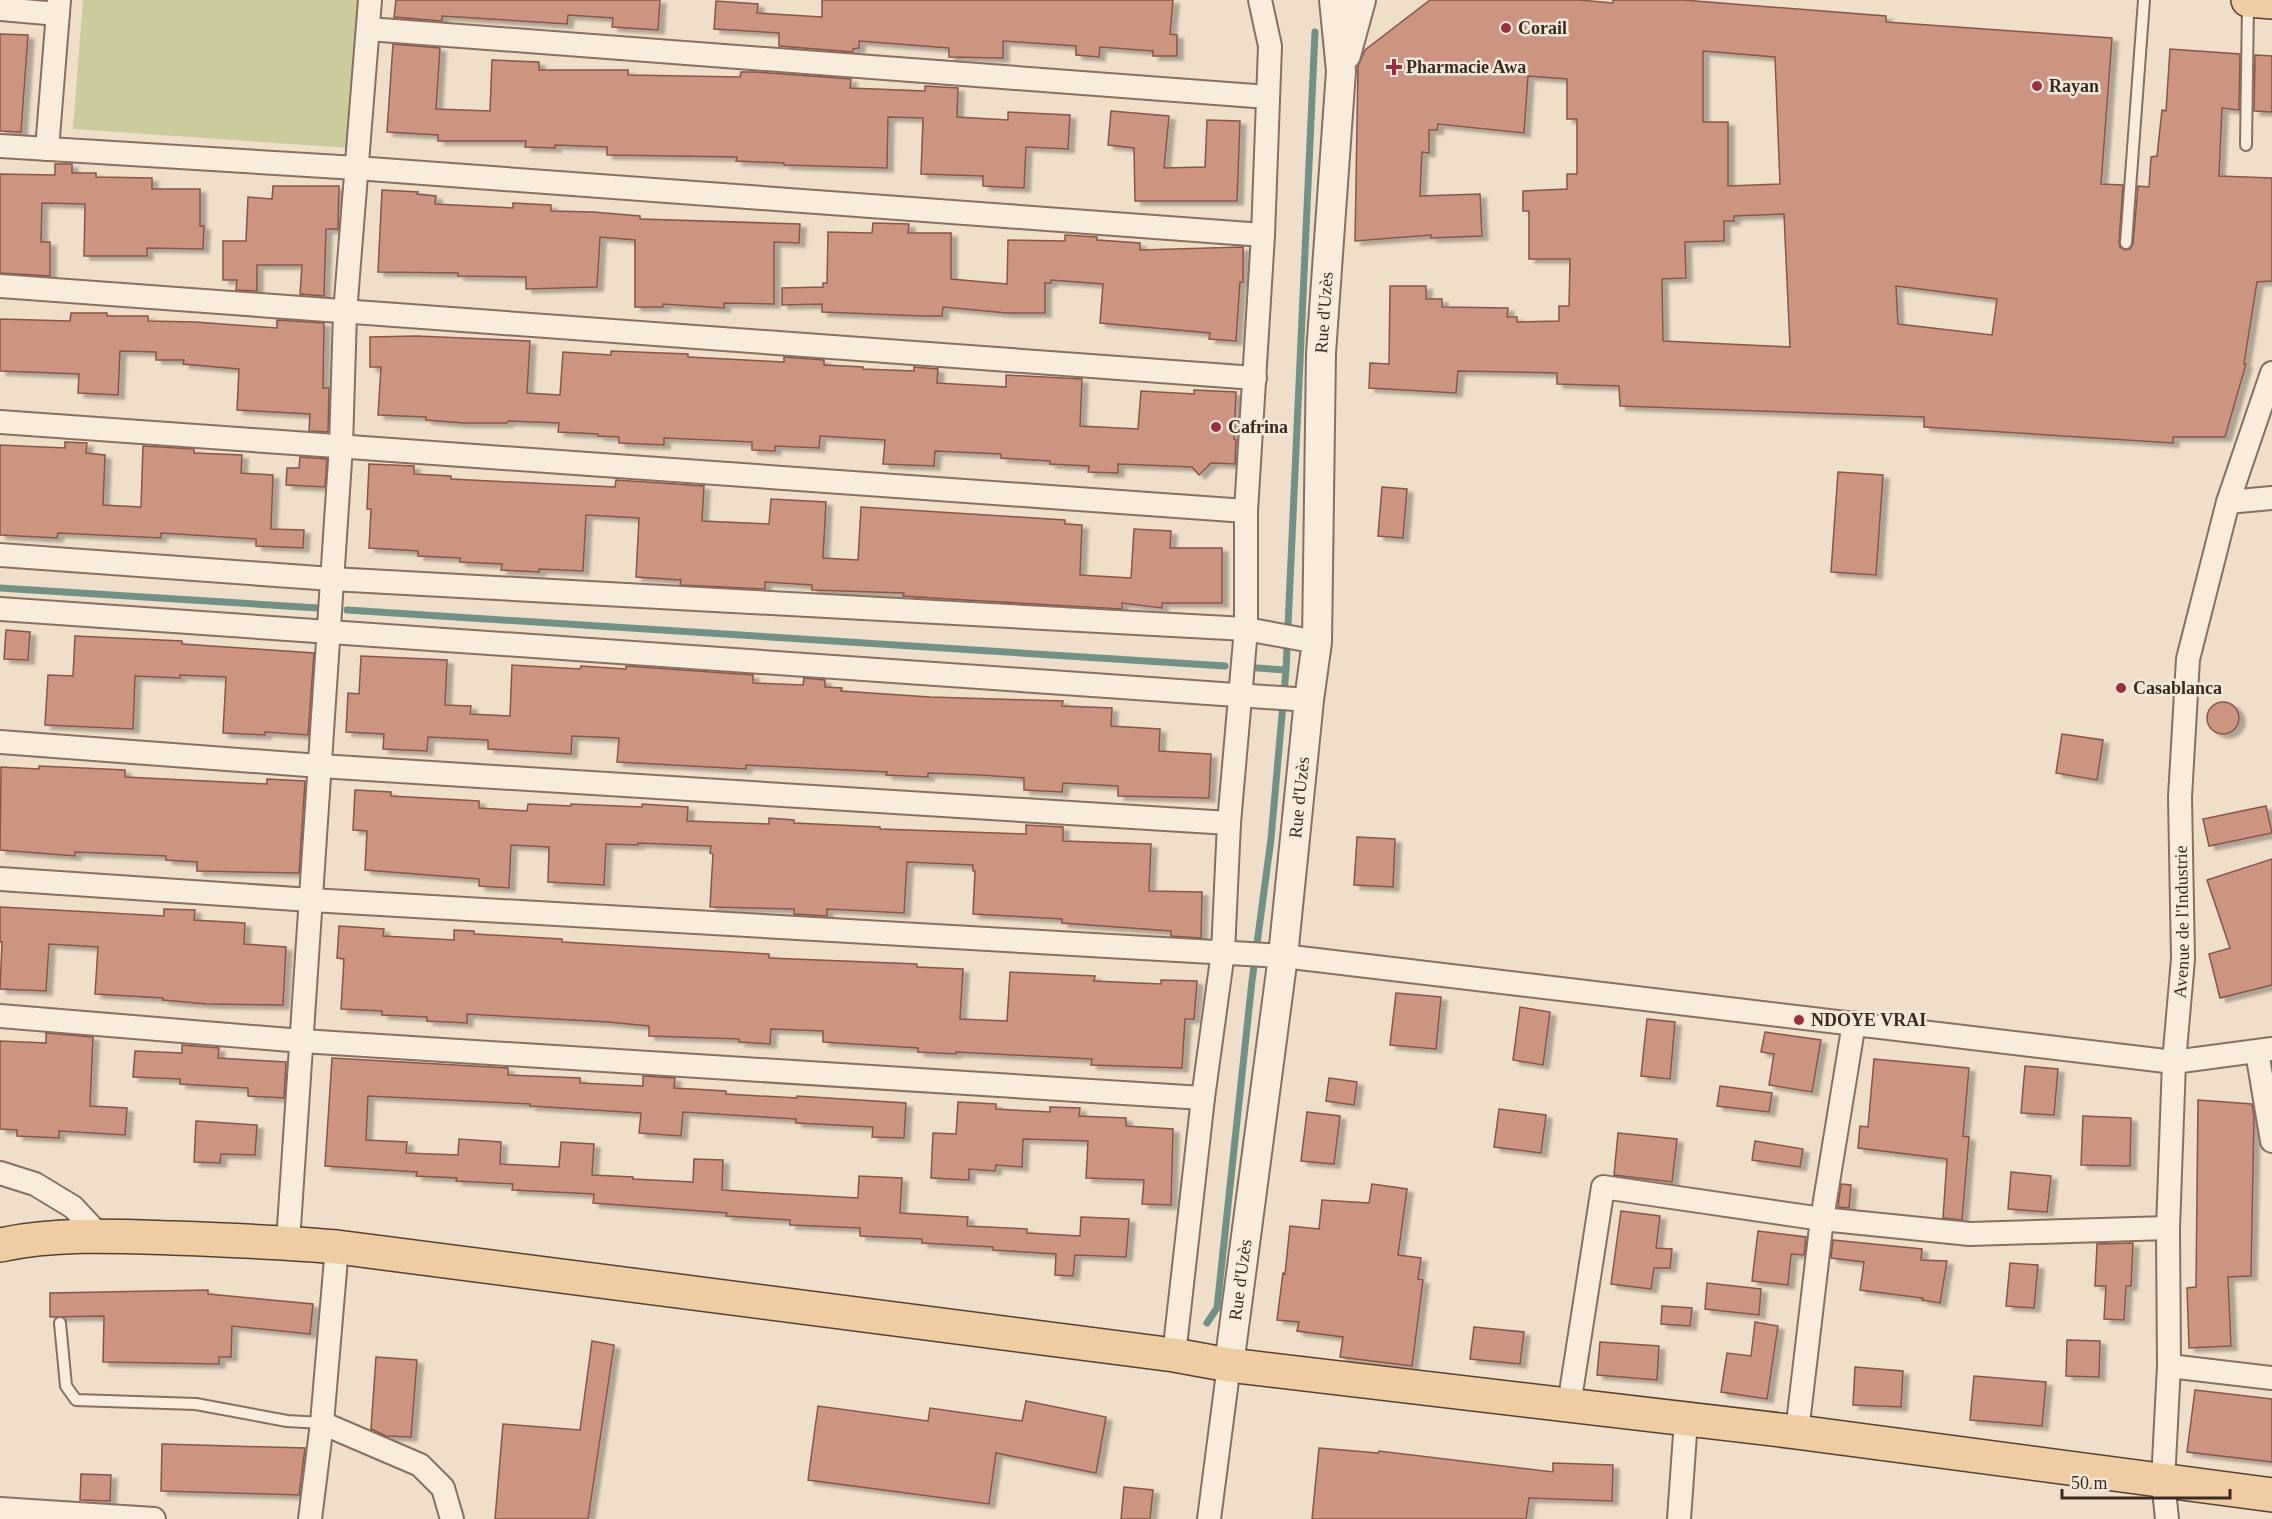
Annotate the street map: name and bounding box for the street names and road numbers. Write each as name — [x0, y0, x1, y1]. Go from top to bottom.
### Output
street label: Rue d'Uzès — [1311, 271, 1337, 354]
street label: Rue d'Uzès — [1285, 756, 1313, 839]
street label: Avenue de l'Industrie — [2170, 845, 2193, 999]
street label: Rue d'Uzès — [1225, 1238, 1256, 1322]

